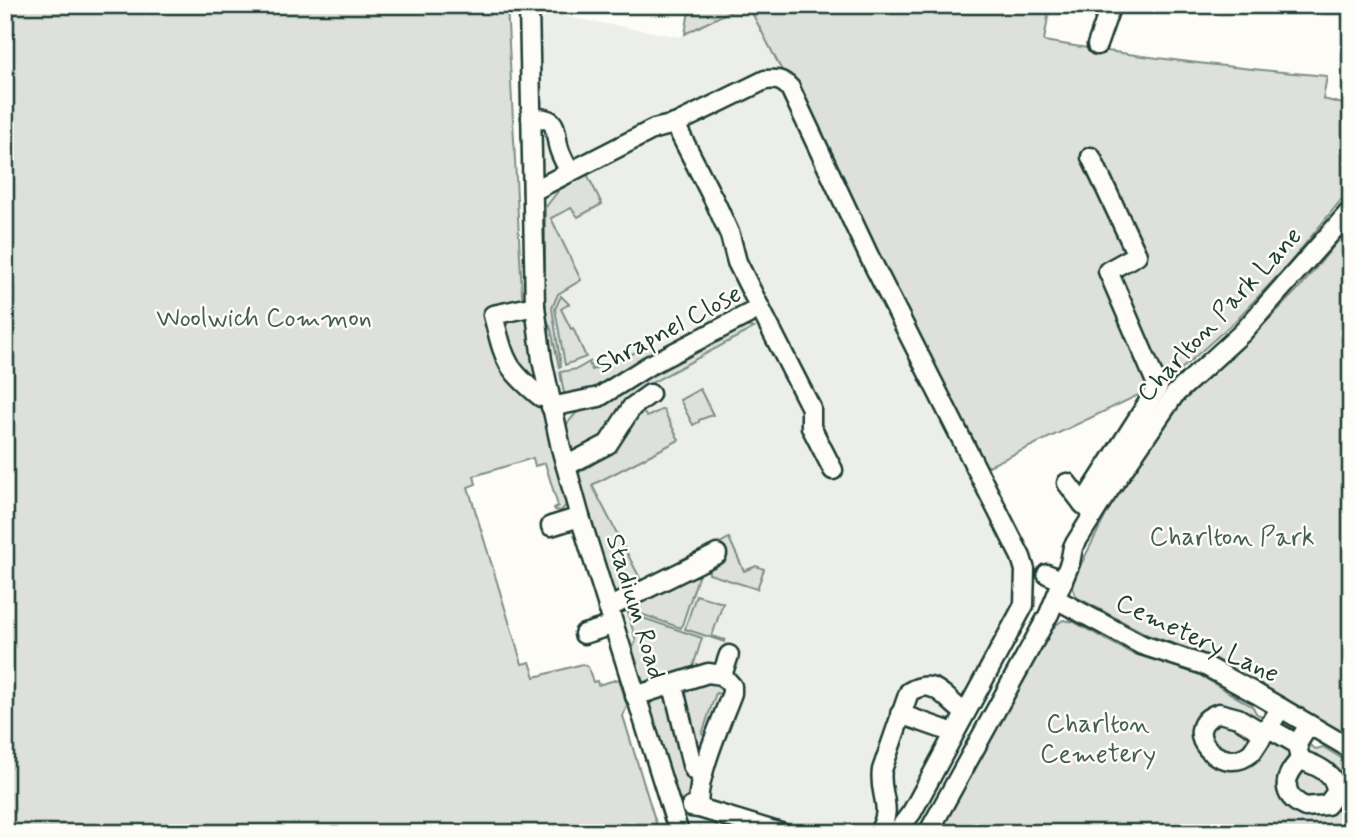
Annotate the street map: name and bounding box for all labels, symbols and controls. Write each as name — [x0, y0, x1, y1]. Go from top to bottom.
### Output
street label: Charlton Park Lane — [1130, 220, 1310, 410]
street label: Shrapnel Close — [590, 277, 748, 383]
park label: Woolwich Common — [156, 302, 372, 336]
park label: Charlton Park — [1149, 521, 1315, 555]
street label: Stadium Road — [597, 530, 673, 684]
street label: Cemetery Lane — [1110, 586, 1284, 692]
park label: Charlton Cemetery — [1040, 708, 1156, 772]

